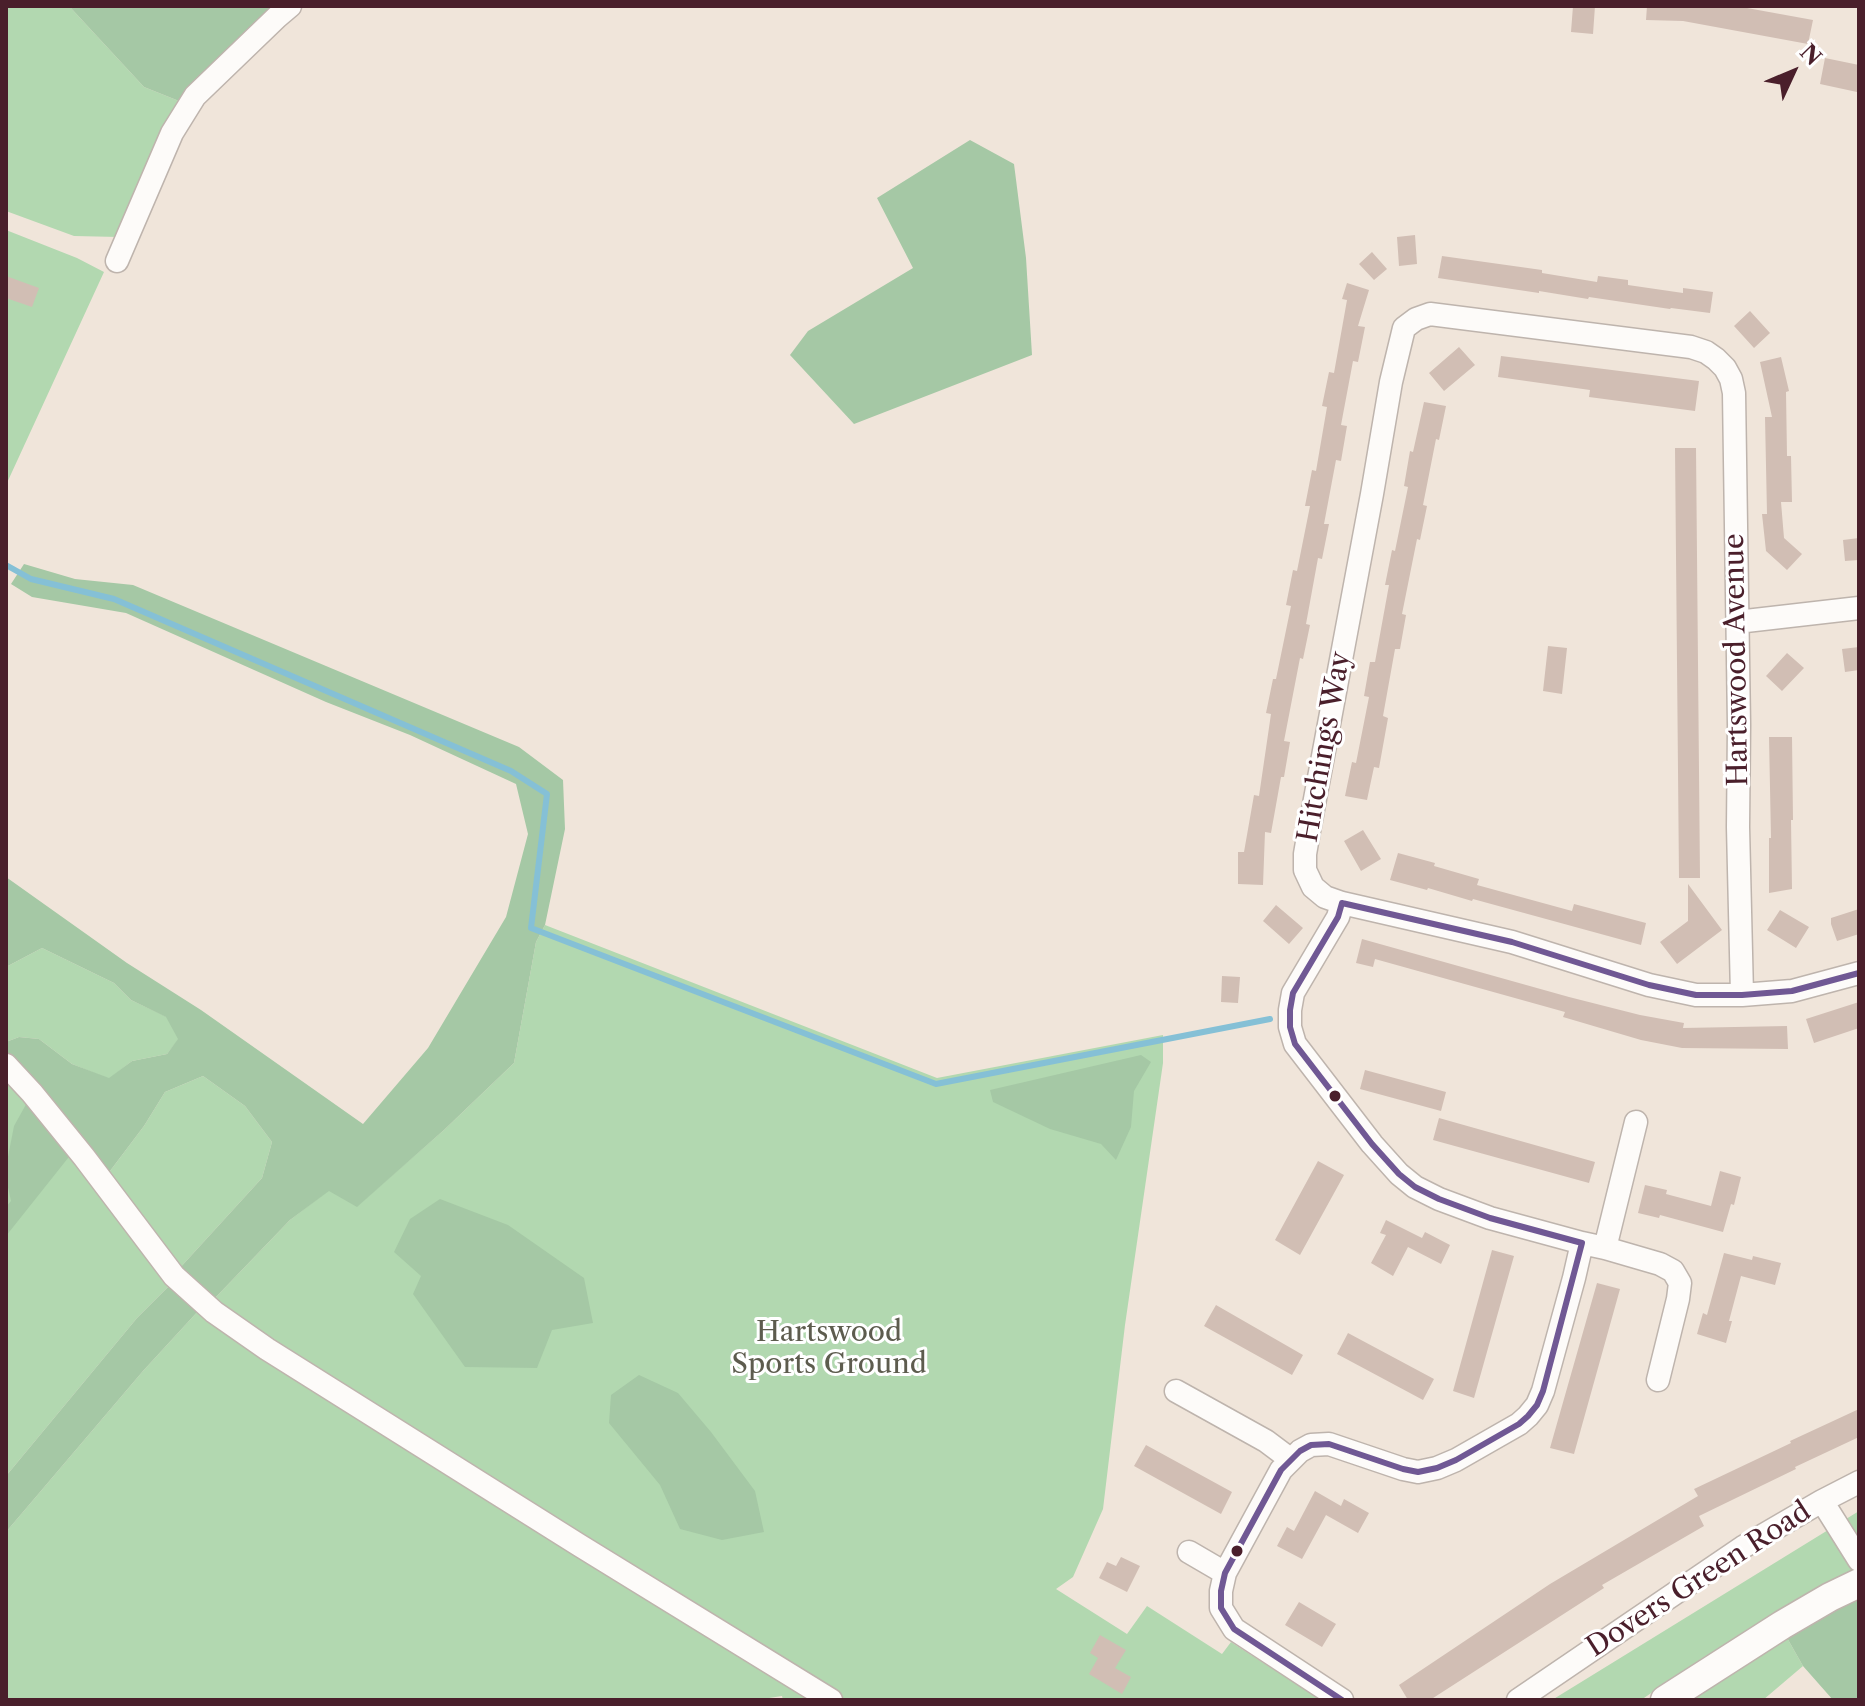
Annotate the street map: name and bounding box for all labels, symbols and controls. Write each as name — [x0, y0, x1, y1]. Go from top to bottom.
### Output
north arrow — [1753, 32, 1833, 112]
text: N — [1794, 39, 1827, 71]
street label: Hartswood Avenue — [1718, 533, 1756, 787]
street label: Hitchings Way — [1292, 649, 1358, 845]
unlabelled marker — [1327, 1088, 1343, 1104]
park label: Hartswood Sports Ground — [731, 1316, 927, 1382]
street label: Dovers Green Road — [1581, 1495, 1817, 1665]
unlabelled marker — [1229, 1543, 1245, 1559]

